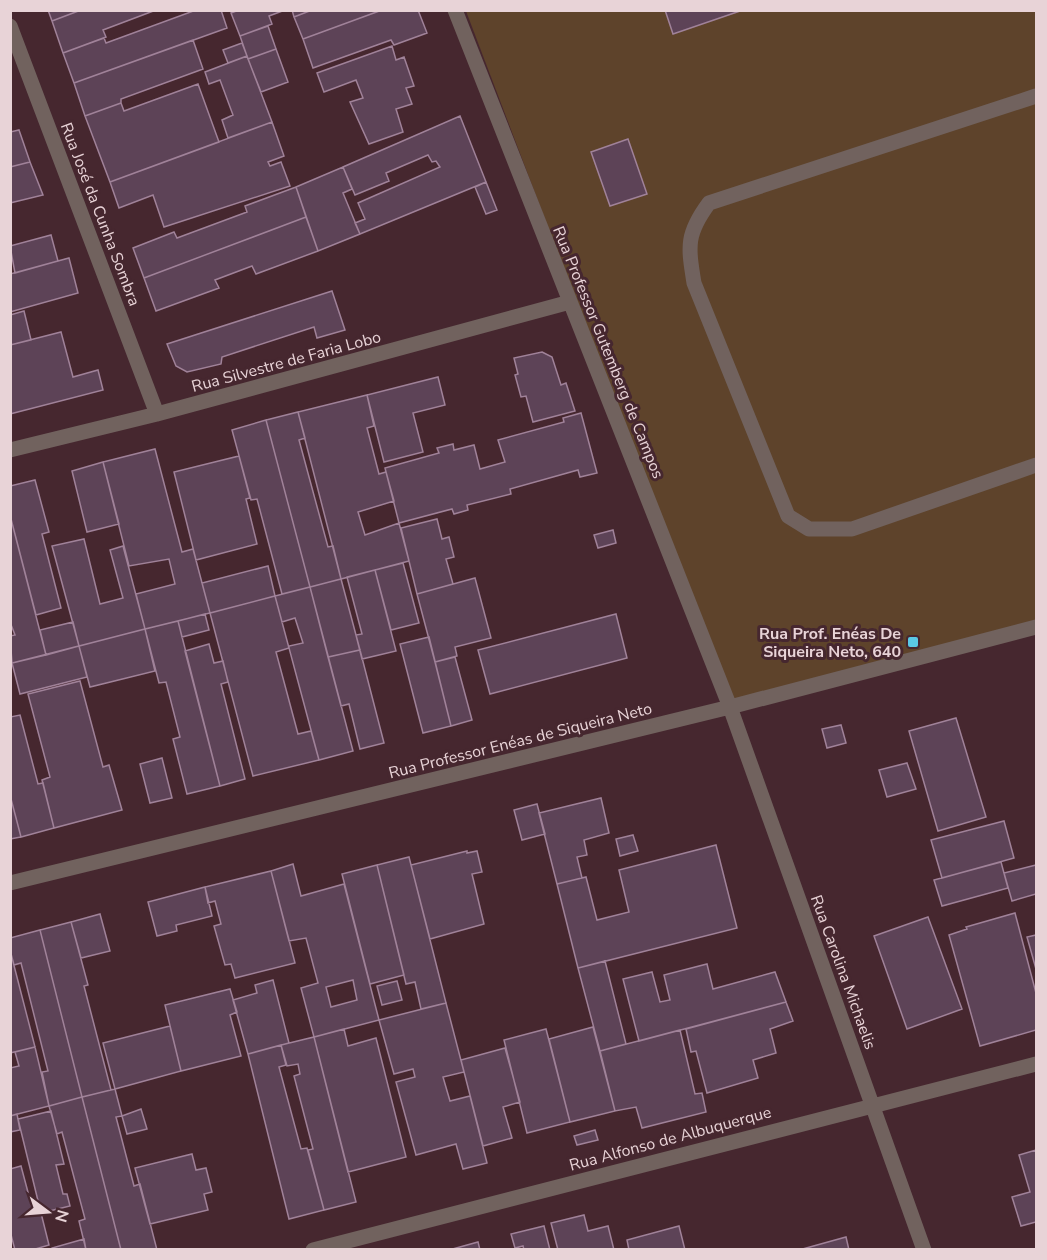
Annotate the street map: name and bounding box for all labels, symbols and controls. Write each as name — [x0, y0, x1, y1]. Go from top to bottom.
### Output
street label: Rua José da Cunha Sombra — [55, 119, 145, 309]
street label: Rua Professor Gutemberg de Campos — [547, 223, 669, 482]
street label: Rua Silvestre de Faria Lobo — [189, 326, 383, 398]
place label: Rua Prof. Enéas De Siqueira Neto, 640 — [759, 623, 901, 663]
marker: Rua Prof. Enéas De Siqueira Neto, 640 — [906, 635, 920, 649]
street label: Rua Professor Enéas de Siqueira Neto — [386, 698, 654, 784]
street label: Rua Carolina Michaelis — [805, 892, 881, 1053]
street label: Rua Alfonso de Albuquerque — [567, 1101, 774, 1177]
north arrow — [18, 1182, 78, 1242]
text: N — [49, 1207, 74, 1225]

